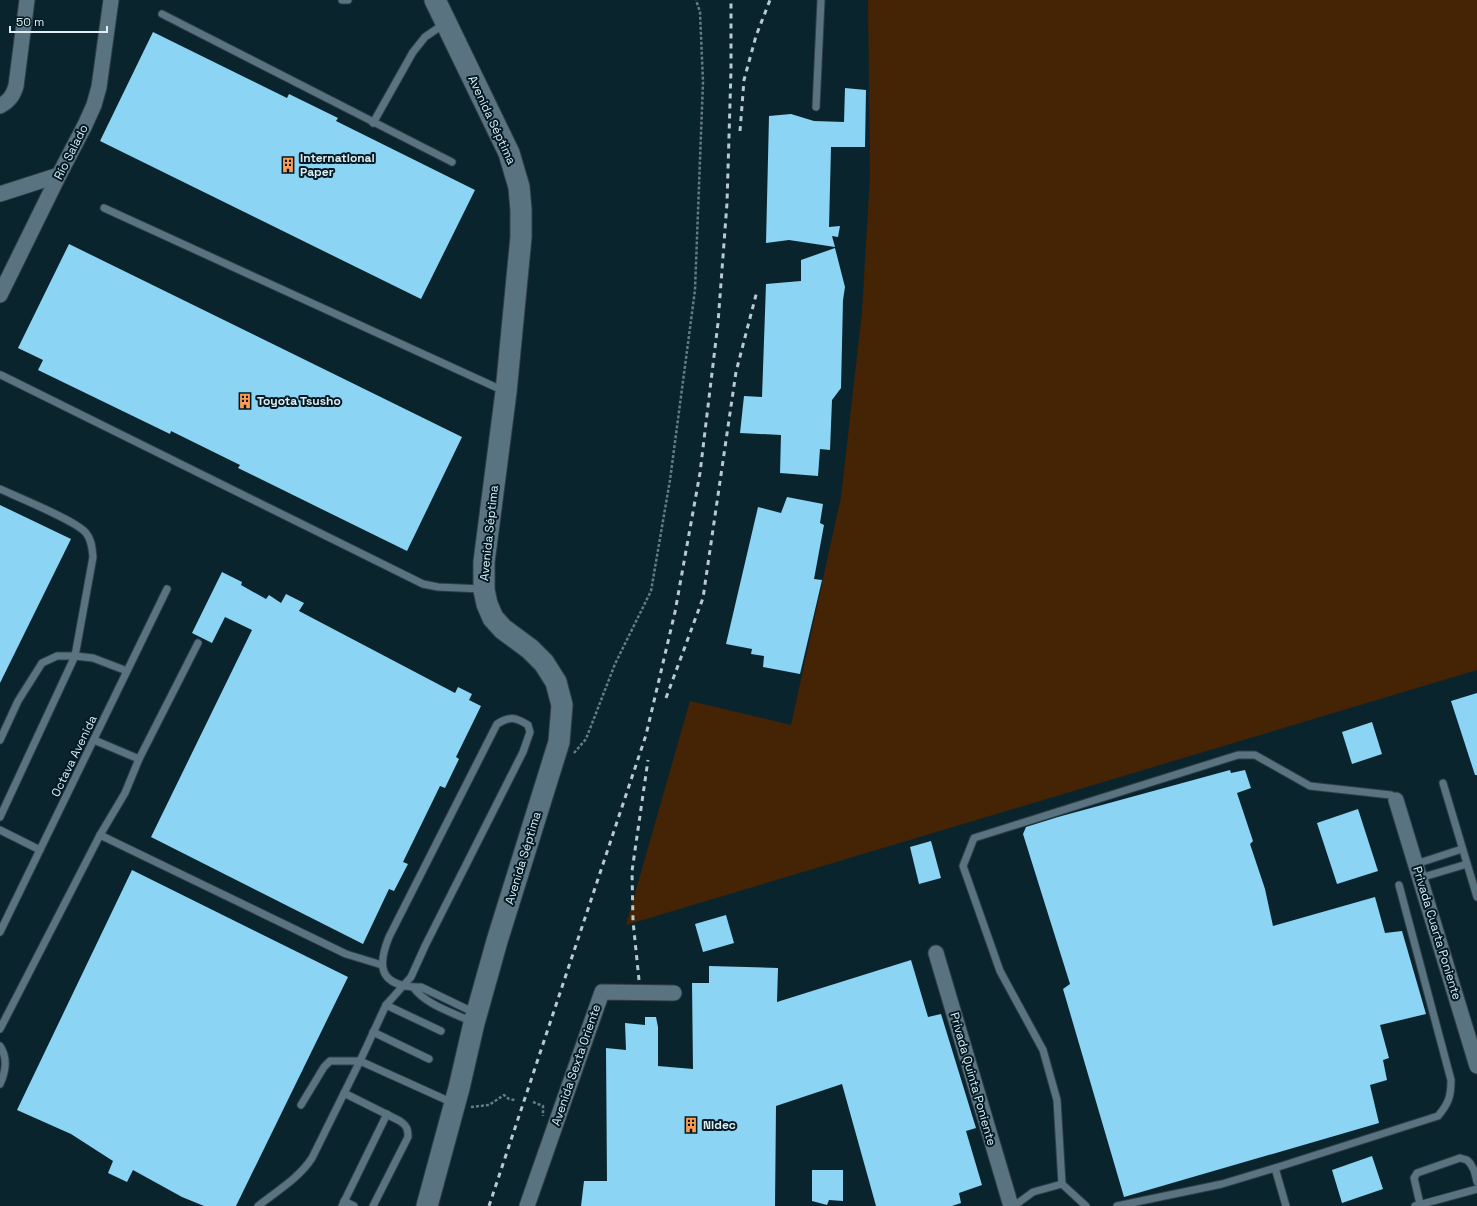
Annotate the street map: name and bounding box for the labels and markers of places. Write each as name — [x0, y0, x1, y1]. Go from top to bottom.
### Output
place label: International Paper — [300, 150, 375, 180]
building icon: International Paper — [279, 156, 297, 174]
building icon: Toyota Tsusho — [236, 392, 254, 410]
place label: Toyota Tsusho — [257, 393, 341, 409]
building icon: Nidec — [682, 1116, 700, 1134]
place label: Nidec — [703, 1117, 736, 1133]

